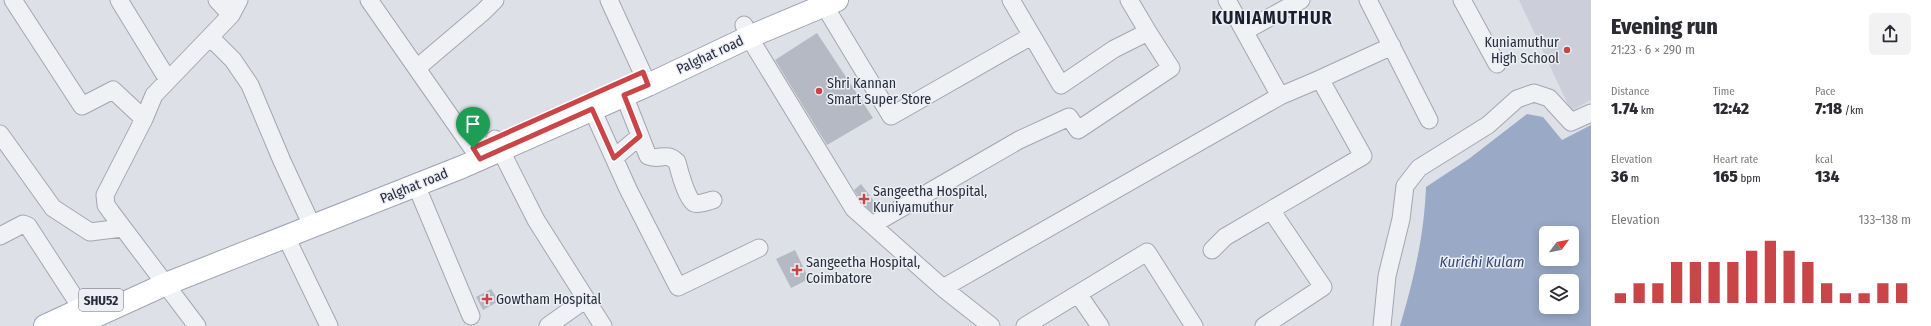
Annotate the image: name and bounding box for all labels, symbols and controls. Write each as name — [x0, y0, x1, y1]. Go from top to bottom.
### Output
district label: KUNIAMUTHUR — [1211, 7, 1333, 29]
text: Evening run — [1611, 13, 1718, 40]
button: share — [1869, 13, 1911, 55]
street label: Palghat road — [674, 32, 746, 78]
place label: Kuniamuthur High School — [1484, 34, 1559, 67]
text: 21:23 · 6 × 290 m — [1611, 42, 1695, 57]
marker: Kuniamuthur High School — [1562, 45, 1572, 55]
place label: Shri Kannan Smart Super Store — [827, 75, 931, 108]
text: Distance — [1611, 85, 1650, 98]
text: Time — [1713, 85, 1735, 98]
text: Pace — [1815, 85, 1836, 98]
marker: Shri Kannan Smart Super Store — [814, 86, 824, 96]
text: 1.74 — [1611, 98, 1638, 119]
text: 12:42 — [1713, 98, 1749, 119]
text: 7:18 — [1815, 98, 1842, 119]
text: km — [1638, 104, 1654, 117]
text: /km — [1842, 104, 1864, 117]
pin — [456, 107, 490, 148]
icon: arrive — [462, 113, 484, 135]
text: Elevation — [1611, 153, 1652, 166]
text: Heart rate — [1713, 153, 1758, 166]
text: kcal — [1815, 153, 1833, 166]
street label: Palghat road — [378, 165, 450, 207]
text: 36 — [1611, 166, 1628, 187]
text: 165 — [1713, 166, 1738, 187]
text: 134 — [1815, 166, 1839, 187]
text: m — [1628, 172, 1639, 185]
text: bpm — [1738, 172, 1761, 185]
place label: Sangeetha Hospital, Kuniyamuthur — [873, 183, 987, 216]
marker: Sangeetha Hospital, Kuniyamuthur — [858, 193, 870, 205]
text: Elevation — [1611, 212, 1660, 227]
text: 133–138 m — [1858, 212, 1911, 227]
north arrow — [1539, 226, 1579, 266]
map controls — [1539, 226, 1579, 314]
water label: Kurichi Kulam — [1440, 253, 1524, 271]
place label: Sangeetha Hospital, Coimbatore — [806, 254, 920, 287]
marker: Sangeetha Hospital, Coimbatore — [791, 264, 803, 276]
button: layers — [1539, 274, 1579, 314]
road number: SHU52 — [79, 289, 123, 311]
place label: Gowtham Hospital — [496, 291, 601, 308]
marker: Gowtham Hospital — [481, 293, 493, 305]

